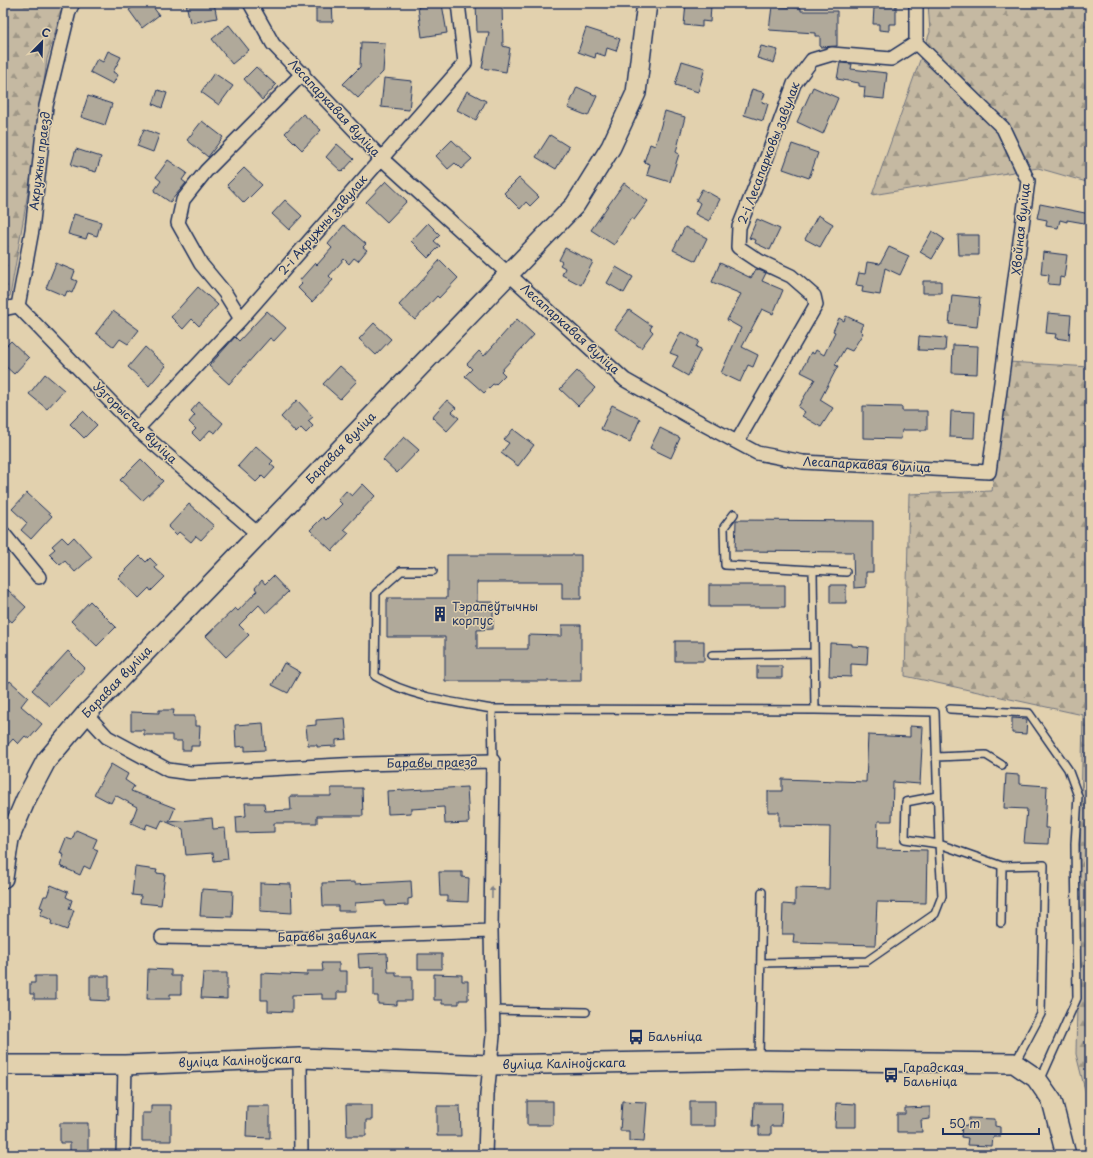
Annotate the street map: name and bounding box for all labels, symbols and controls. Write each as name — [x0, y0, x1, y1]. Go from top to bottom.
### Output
north arrow — [22, 22, 62, 62]
text: С — [39, 23, 53, 42]
street label: Лесапаркавая вуліца — [284, 54, 385, 161]
street label: 2-і Лесапарковы завулак — [733, 78, 804, 227]
street label: Акружны праезд — [24, 110, 54, 211]
street label: 2-і Акружны завулак — [273, 169, 372, 279]
street label: Хвойная вуліца — [1006, 181, 1034, 276]
street label: Лесапаркавая вуліца — [517, 279, 625, 378]
street label: Узгорыстая вуліца — [90, 377, 182, 468]
street label: Баравая вуліца — [301, 407, 380, 487]
street label: Лесапаркавая вуліца — [803, 452, 932, 476]
place label: Тэрапеўтычны корпус — [452, 597, 538, 629]
building icon: Тэрапеўтычны корпус — [431, 605, 449, 623]
street label: Баравая вуліца — [77, 641, 156, 721]
street label: Баравы праезд — [386, 752, 478, 772]
one-way arrow — [489, 885, 495, 898]
street label: Баравы завулак — [277, 924, 378, 946]
place label: Бальніца — [648, 1027, 703, 1045]
bus stop icon: Бальніца — [627, 1028, 645, 1046]
street label: вуліца Каліноўскага — [178, 1049, 302, 1071]
street label: вуліца Каліноўскага — [502, 1053, 626, 1073]
place label: Гарадская Бальніца — [903, 1058, 964, 1090]
bus stop icon: Гарадская Бальніца — [882, 1066, 900, 1084]
scale bar — [943, 1110, 1039, 1136]
text: 50 m — [949, 1114, 980, 1132]

